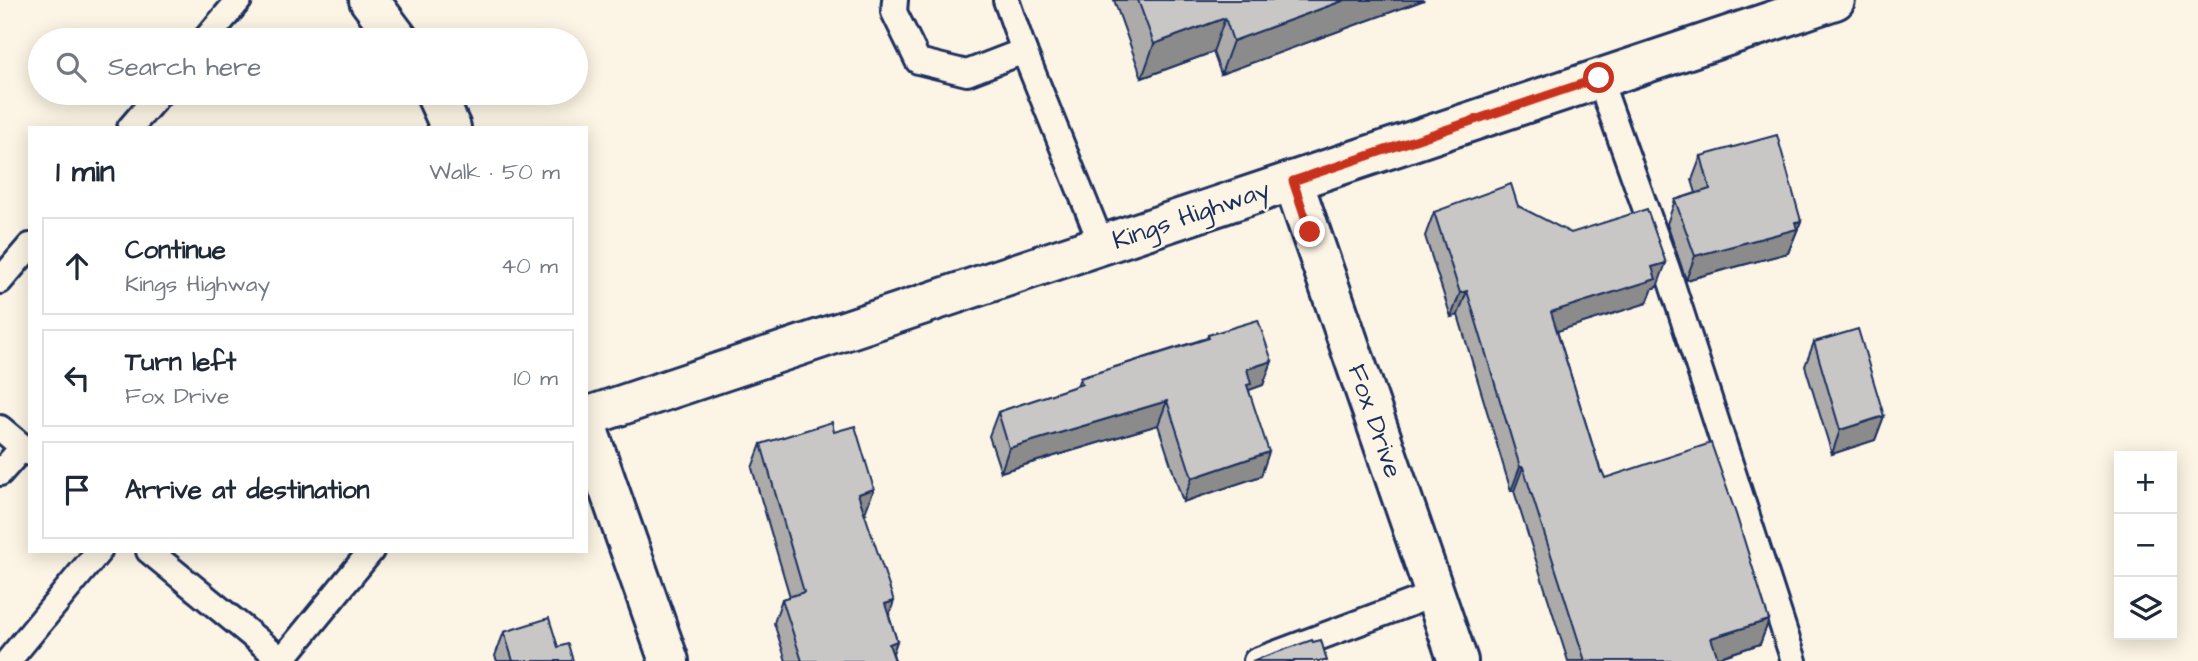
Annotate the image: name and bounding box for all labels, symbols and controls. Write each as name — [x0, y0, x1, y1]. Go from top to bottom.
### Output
search box — [28, 28, 588, 105]
icon: search — [52, 48, 90, 86]
text: Search here — [108, 49, 261, 85]
route start — [1583, 62, 1614, 93]
text: 1 min — [56, 151, 115, 193]
text: Walk · 50 m — [429, 156, 560, 188]
street label: Kings Highway — [1108, 171, 1275, 261]
route end — [1294, 216, 1325, 247]
text: Continue — [125, 232, 226, 268]
icon: ahead — [58, 247, 96, 285]
text: 40 m — [501, 250, 558, 282]
text: Kings Highway — [125, 268, 270, 300]
text: Turn left — [125, 344, 236, 380]
icon: left — [58, 359, 96, 397]
street label: Fox Drive — [1339, 359, 1411, 483]
text: 10 m — [513, 362, 558, 394]
text: Fox Drive — [125, 380, 229, 412]
map controls — [2114, 451, 2177, 640]
button: + — [2114, 451, 2177, 514]
icon: arrive — [58, 471, 96, 509]
text: Arrive at destination — [125, 472, 370, 508]
button: − — [2114, 514, 2177, 577]
button: layers — [2114, 577, 2177, 640]

